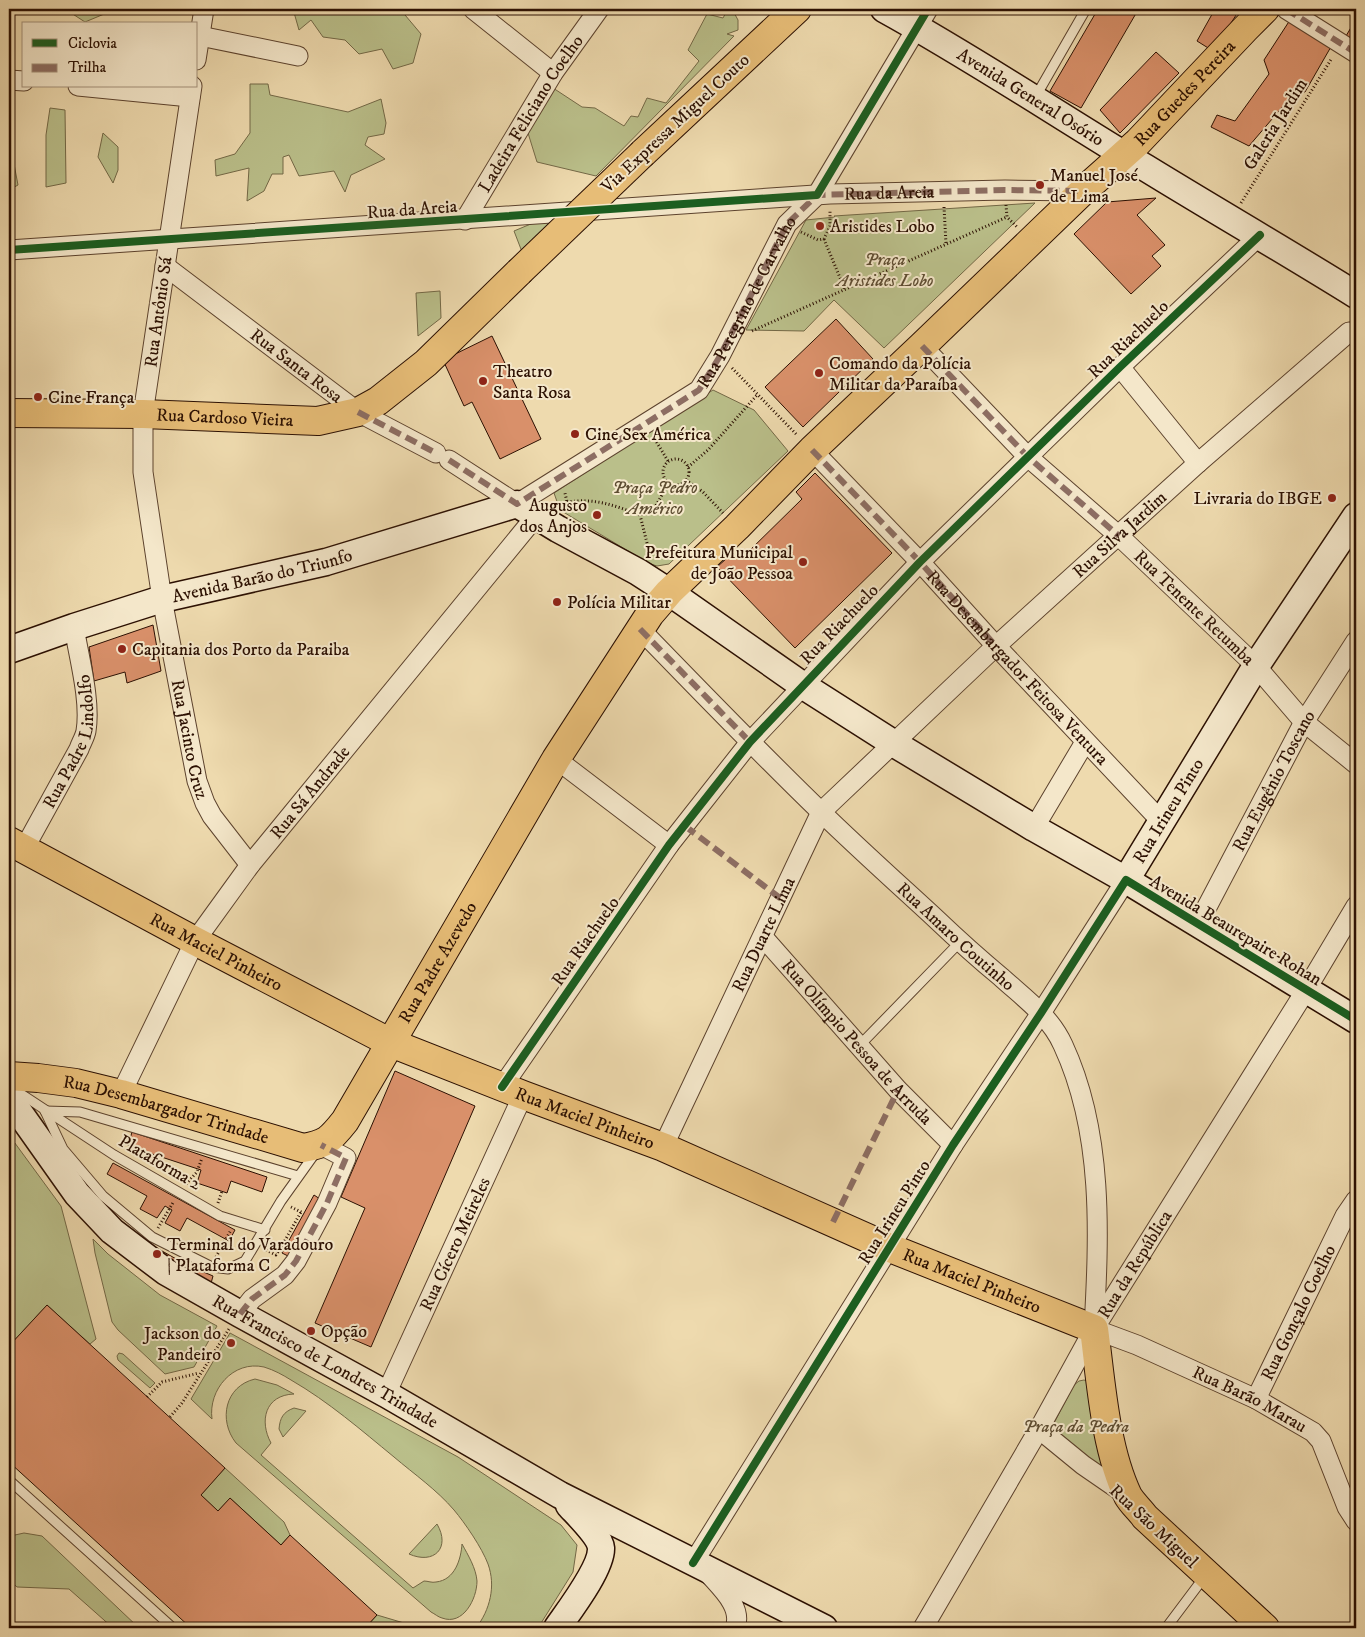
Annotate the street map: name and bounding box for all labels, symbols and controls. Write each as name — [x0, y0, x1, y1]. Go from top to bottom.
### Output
legend — [22, 22, 198, 88]
street label: Ladeira Feliciano Coelho — [474, 31, 589, 197]
text: Ciclovia — [68, 34, 117, 53]
street label: Rua Guedes Pereira — [1130, 36, 1241, 151]
street label: Avenida General Osório — [953, 44, 1108, 152]
street label: Via Expressa Miguel Couto — [596, 49, 755, 199]
text: Trilha — [68, 58, 107, 77]
street label: Galeria Jardim — [1239, 75, 1313, 175]
place label: Manuel José de Lima — [1050, 165, 1138, 208]
marker: Manuel José de Lima — [1034, 179, 1046, 191]
street label: Rua da Areia — [844, 182, 935, 206]
street label: Rua da Areia — [366, 196, 458, 224]
street label: Rua Peregrino de Carvalho — [693, 211, 802, 393]
place label: Aristides Lobo — [830, 216, 935, 238]
marker: Aristides Lobo — [814, 220, 826, 232]
park label: Praça Aristides Lobo — [835, 249, 934, 292]
street label: Rua Antônio Sá — [140, 255, 178, 369]
street label: Rua Riachuelo — [1084, 296, 1174, 384]
street label: Rua Santa Rosa — [245, 324, 347, 409]
place label: Comando da Polícia Militar da Paraíba — [829, 353, 972, 396]
place label: Theatro Santa Rosa — [493, 361, 571, 404]
marker: Comando da Polícia Militar da Paraíba — [813, 367, 825, 379]
marker: Theatro Santa Rosa — [477, 375, 489, 387]
place label: Cine França — [48, 387, 135, 409]
marker: Cine França — [32, 391, 44, 403]
street label: Rua Cardoso Vieira — [156, 405, 294, 432]
place label: Cine Sex América — [585, 424, 711, 446]
marker: Cine Sex América — [569, 428, 581, 440]
park label: Praça Pedro Américo — [612, 477, 698, 520]
street label: Rua Silva Jardim — [1068, 487, 1172, 583]
place label: Livraria do IBGE — [1194, 488, 1322, 510]
marker: Livraria do IBGE — [1326, 492, 1338, 504]
place label: Augusto dos Anjos — [519, 495, 587, 538]
marker: Augusto dos Anjos — [591, 509, 603, 521]
place label: Prefeitura Municipal de João Pessoa — [645, 542, 794, 585]
street label: Avenida Barão do Triunfo — [170, 545, 355, 608]
street label: Rua Tenente Retumba — [1129, 546, 1259, 671]
marker: Prefeitura Municipal de João Pessoa — [797, 556, 809, 568]
street label: Rua Desembargador Feitosa Ventura — [921, 566, 1113, 770]
street label: Rua Riachuelo — [796, 580, 884, 670]
place label: Polícia Militar — [567, 592, 671, 614]
marker: Polícia Militar — [551, 596, 563, 608]
place label: Capitania dos Porto da Paraiba — [132, 639, 350, 661]
marker: Capitania dos Porto da Paraiba — [116, 643, 128, 655]
street label: Rua Padre Lindolfo — [38, 673, 99, 813]
street label: Rua Jacinto Cruz — [166, 678, 213, 803]
street label: Rua Eugênio Toscano — [1228, 706, 1321, 855]
street label: Rua Sá Andrade — [266, 742, 355, 844]
street label: Rua Irineu Pinto — [1129, 754, 1209, 868]
street label: Avenida Beaurepaire Rohan — [1146, 871, 1326, 991]
street label: Rua Duarte Lima — [728, 874, 801, 996]
street label: Rua Amaro Coutinho — [892, 878, 1019, 996]
street label: Rua Riachuelo — [547, 893, 625, 990]
street label: Rua Padre Azevedo — [394, 898, 482, 1028]
street label: Rua Maciel Pinheiro — [146, 909, 286, 997]
street label: Rua Olímpio Pessoa de Arruda — [776, 955, 937, 1130]
street label: Rua Desembargador Trindade — [62, 1071, 271, 1149]
street label: Rua Maciel Pinheiro — [512, 1083, 657, 1155]
street label: Plataforma 2 — [114, 1130, 205, 1195]
street label: Rua Irineu Pinto — [854, 1156, 936, 1269]
street label: Rua Cícero Meireles — [416, 1174, 496, 1315]
street label: Rua da República — [1093, 1206, 1178, 1323]
place label: Terminal do Varadouro | Plataforma C — [167, 1234, 333, 1277]
street label: Rua Gonçalo Coelho — [1257, 1242, 1341, 1384]
street label: Rua Maciel Pinheiro — [899, 1244, 1044, 1319]
marker: Terminal do Varadouro | Plataforma C — [151, 1248, 163, 1260]
street label: Rua Francisco de Londres Trindade — [208, 1291, 442, 1434]
place label: Opção — [321, 1321, 367, 1343]
place label: Jackson do Pandeiro — [142, 1323, 221, 1366]
marker: Opção — [305, 1325, 317, 1337]
marker: Jackson do Pandeiro — [225, 1337, 237, 1349]
street label: Rua Barão Marau — [1189, 1362, 1311, 1438]
park label: Praça da Pedra — [1023, 1416, 1130, 1438]
street label: Rua São Miguel — [1104, 1480, 1203, 1574]

